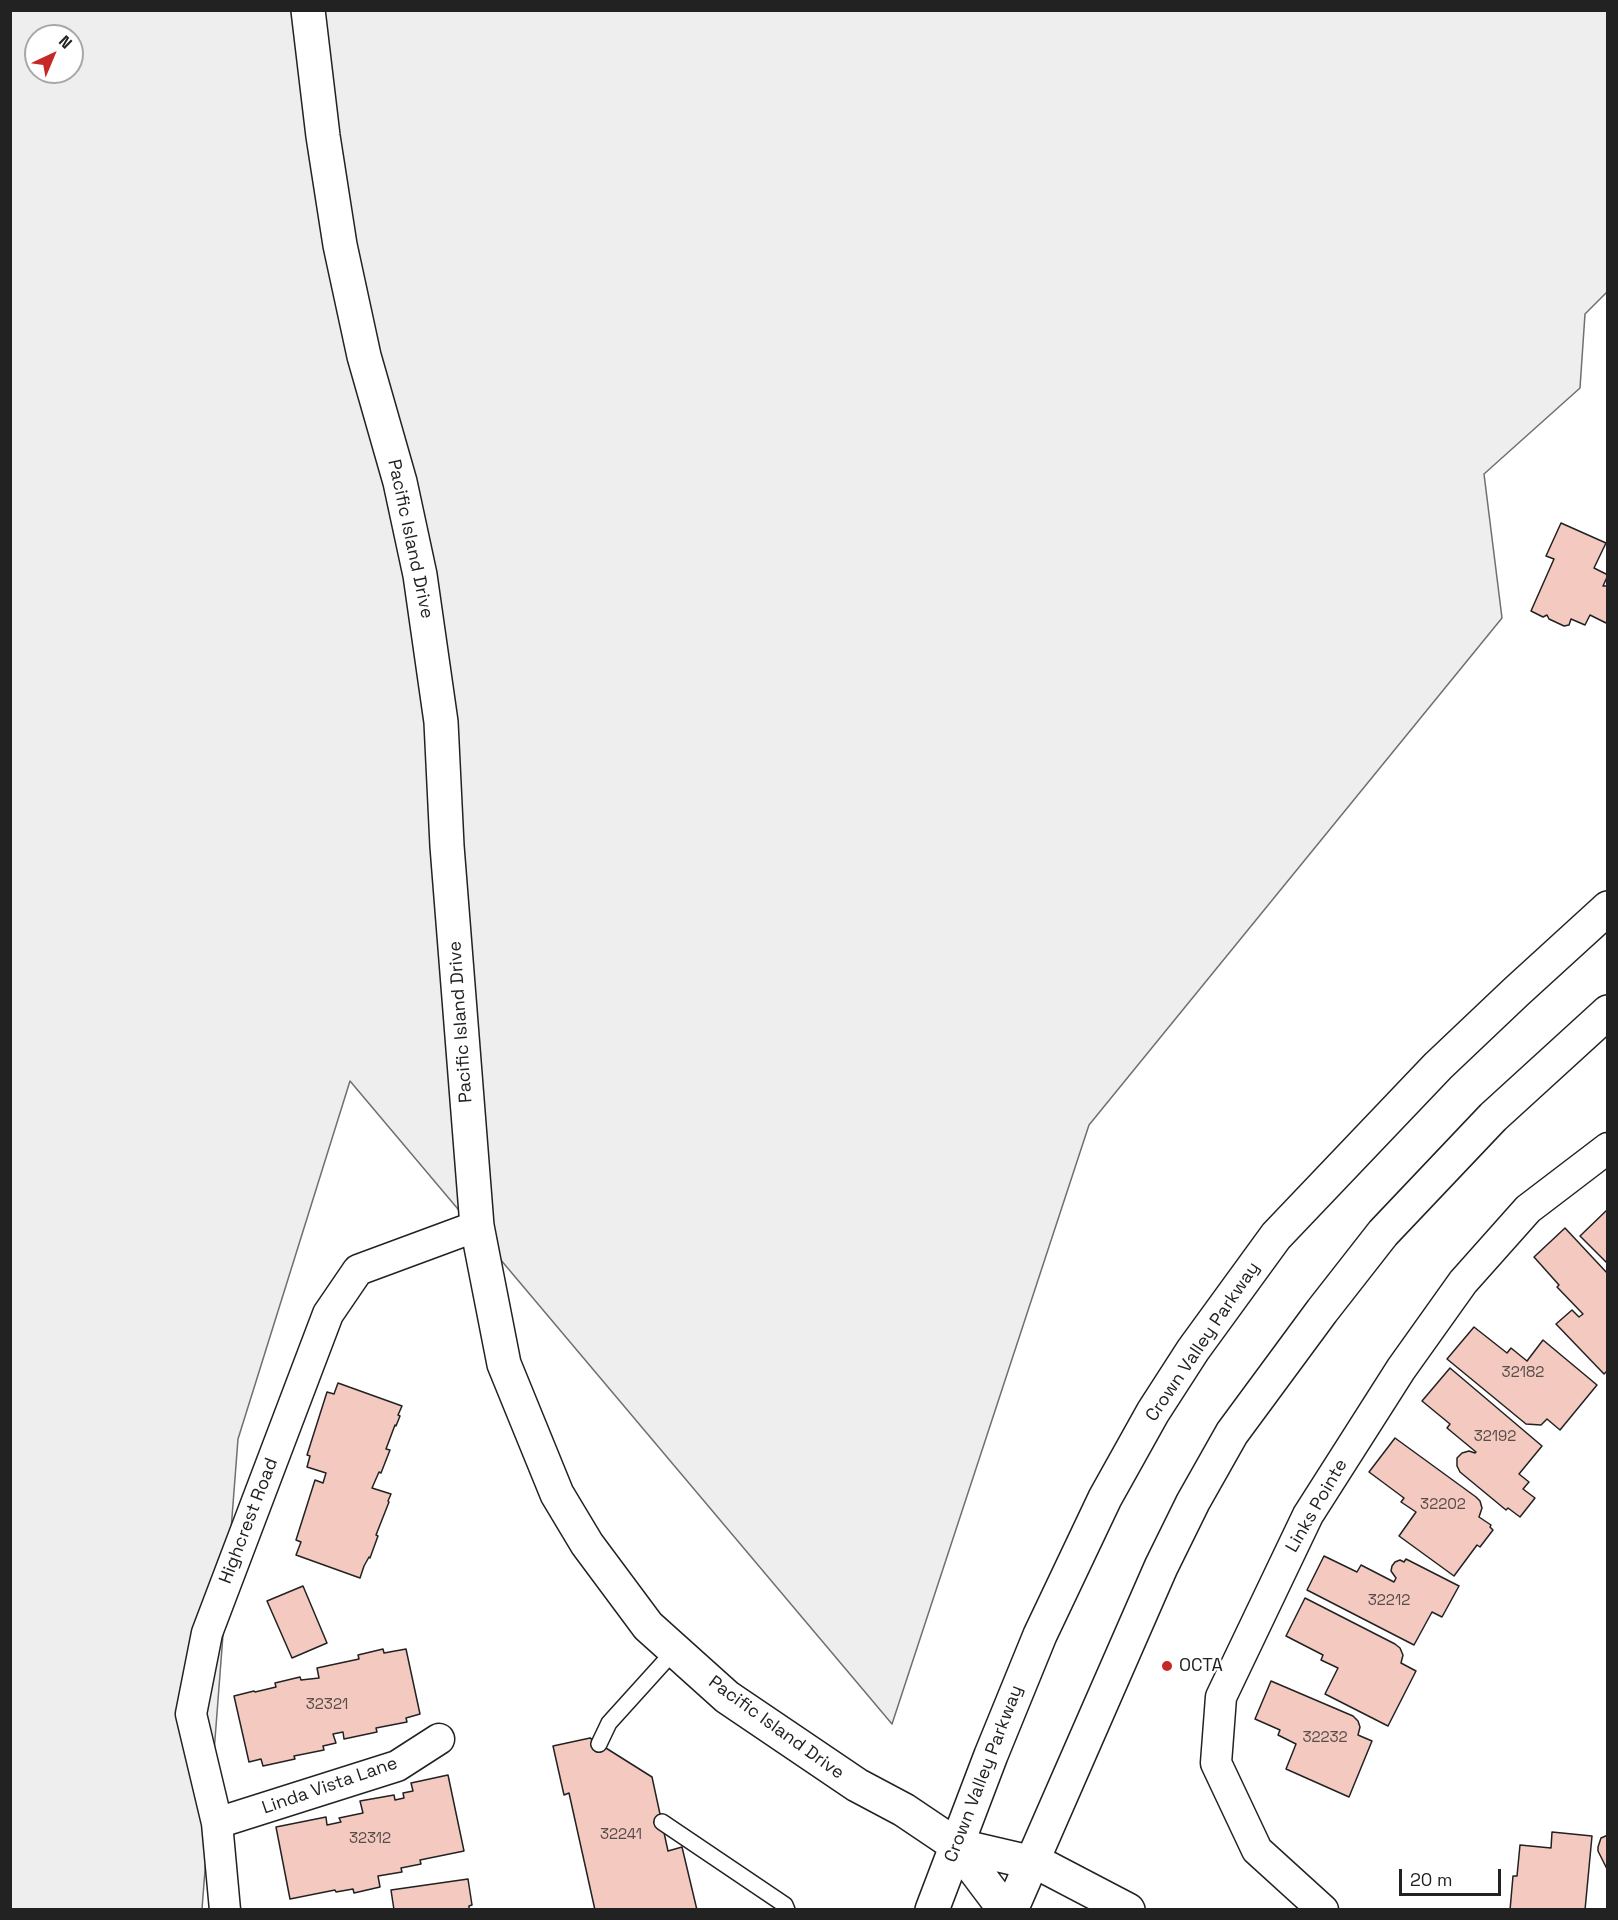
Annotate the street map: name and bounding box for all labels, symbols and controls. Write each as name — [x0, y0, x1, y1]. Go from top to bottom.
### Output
north arrow — [24, 24, 84, 84]
text: N — [54, 31, 77, 53]
street label: Pacific Island Drive — [383, 457, 437, 621]
street label: Pacific Island Drive — [445, 940, 477, 1104]
street label: Crown Valley Parkway — [1142, 1258, 1264, 1426]
house number: 32182 — [1502, 1364, 1544, 1382]
house number: 32192 — [1474, 1428, 1516, 1446]
street label: Highcrest Road — [215, 1455, 283, 1587]
street label: Links Pointe — [1282, 1455, 1352, 1557]
house number: 32202 — [1420, 1496, 1466, 1514]
house number: 32212 — [1368, 1592, 1410, 1610]
place label: OCTA — [1179, 1655, 1223, 1677]
marker: OCTA — [1160, 1659, 1174, 1673]
street label: Pacific Island Drive — [704, 1672, 848, 1784]
street label: Crown Valley Parkway — [940, 1682, 1028, 1866]
house number: 32321 — [306, 1696, 348, 1714]
house number: 32232 — [1302, 1729, 1348, 1747]
street label: Linda Vista Lane — [259, 1753, 401, 1819]
house number: 32241 — [600, 1826, 642, 1844]
house number: 32312 — [349, 1830, 391, 1848]
scale bar — [1402, 1857, 1504, 1895]
text: 20 m — [1410, 1868, 1453, 1891]

